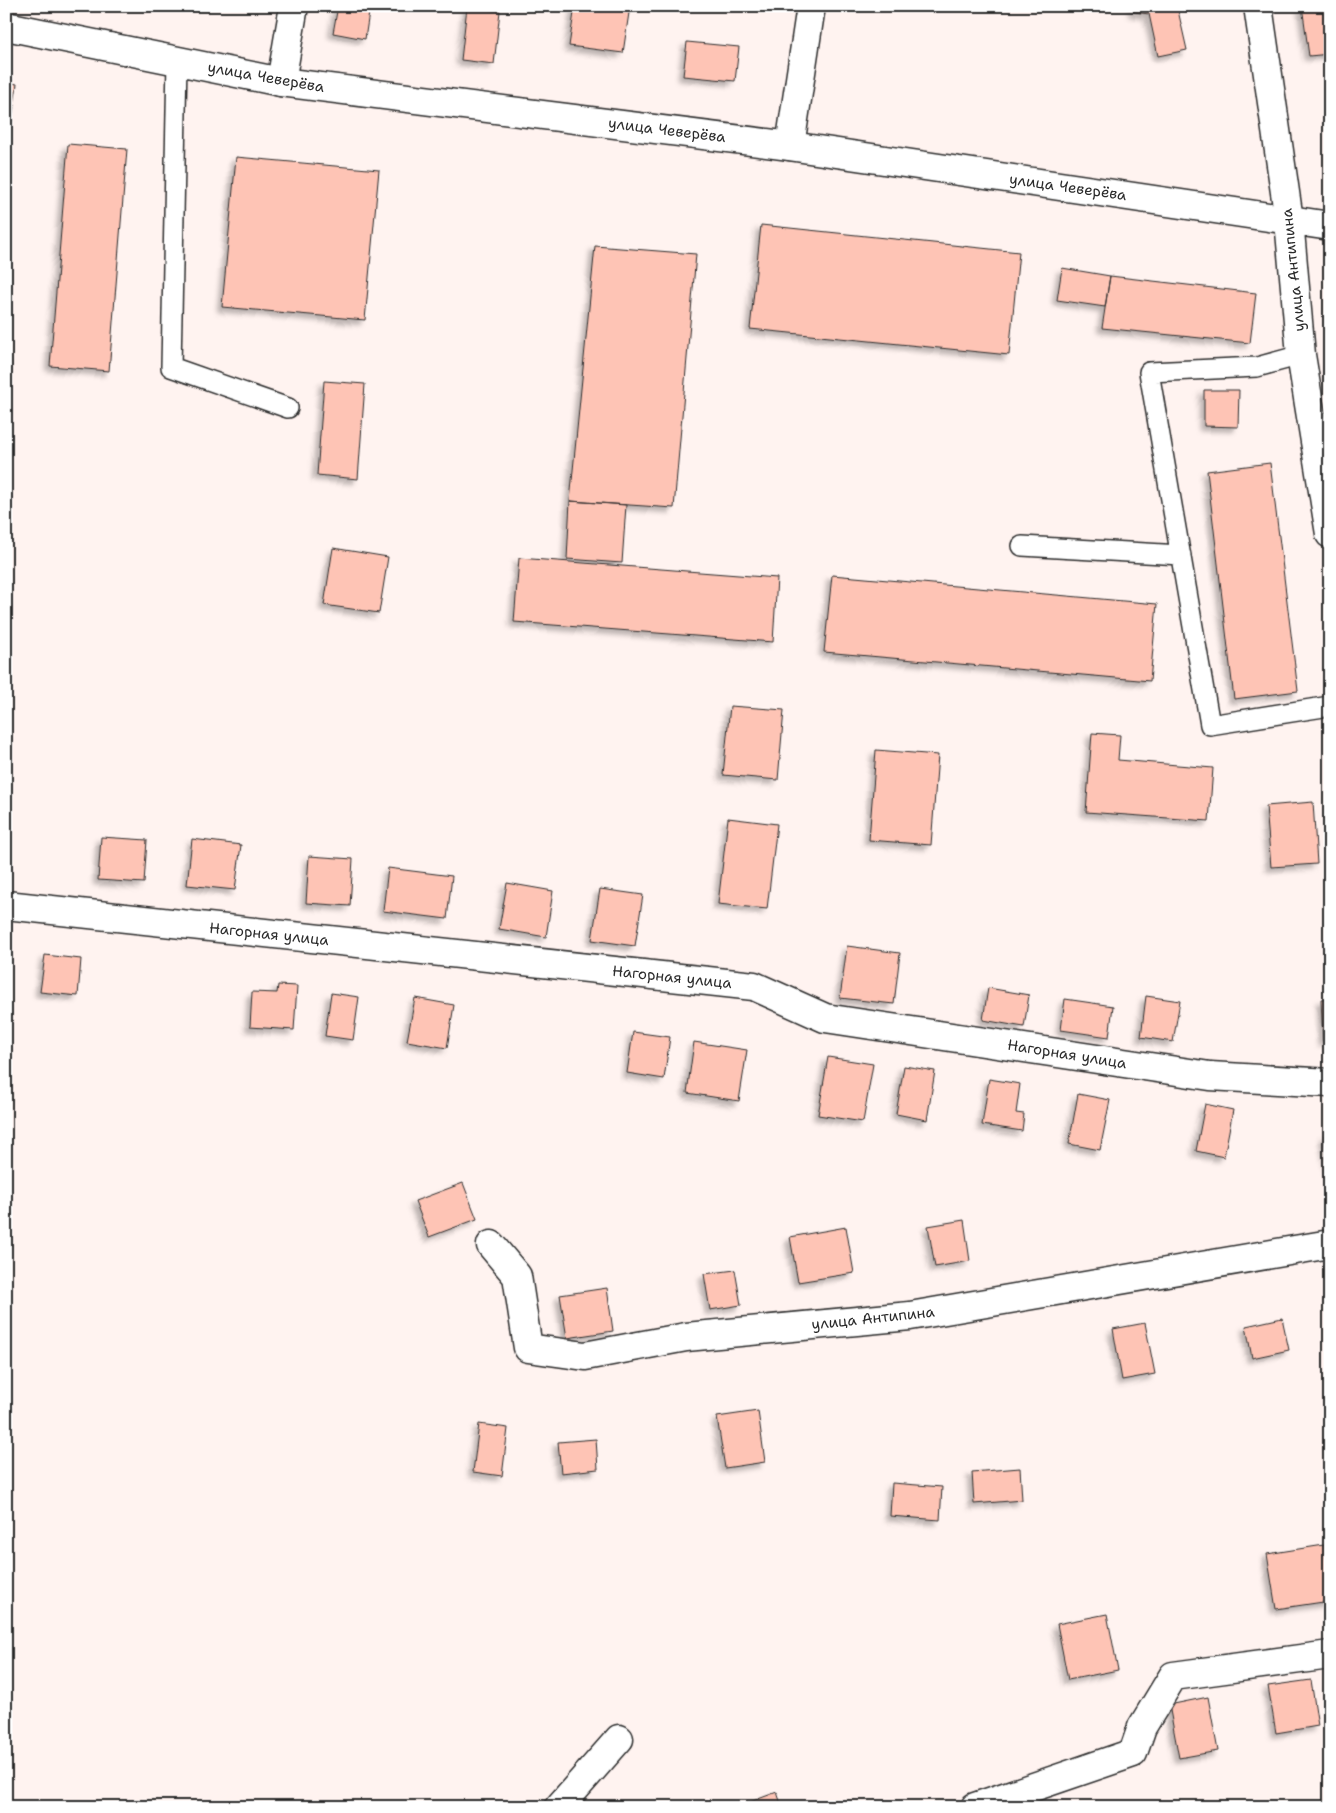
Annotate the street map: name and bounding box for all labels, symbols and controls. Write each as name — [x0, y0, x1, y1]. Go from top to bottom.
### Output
street label: улица Чеверёва — [206, 57, 327, 97]
street label: улица Чеверёва — [607, 113, 728, 147]
street label: улица Чеверёва — [1008, 169, 1129, 205]
street label: улица Антипина — [1277, 207, 1309, 332]
street label: Нагорная улица — [208, 918, 331, 950]
street label: Нагорная улица — [611, 961, 734, 993]
street label: Нагорная улица — [1006, 1035, 1129, 1073]
street label: улица Антипина — [811, 1302, 936, 1334]

